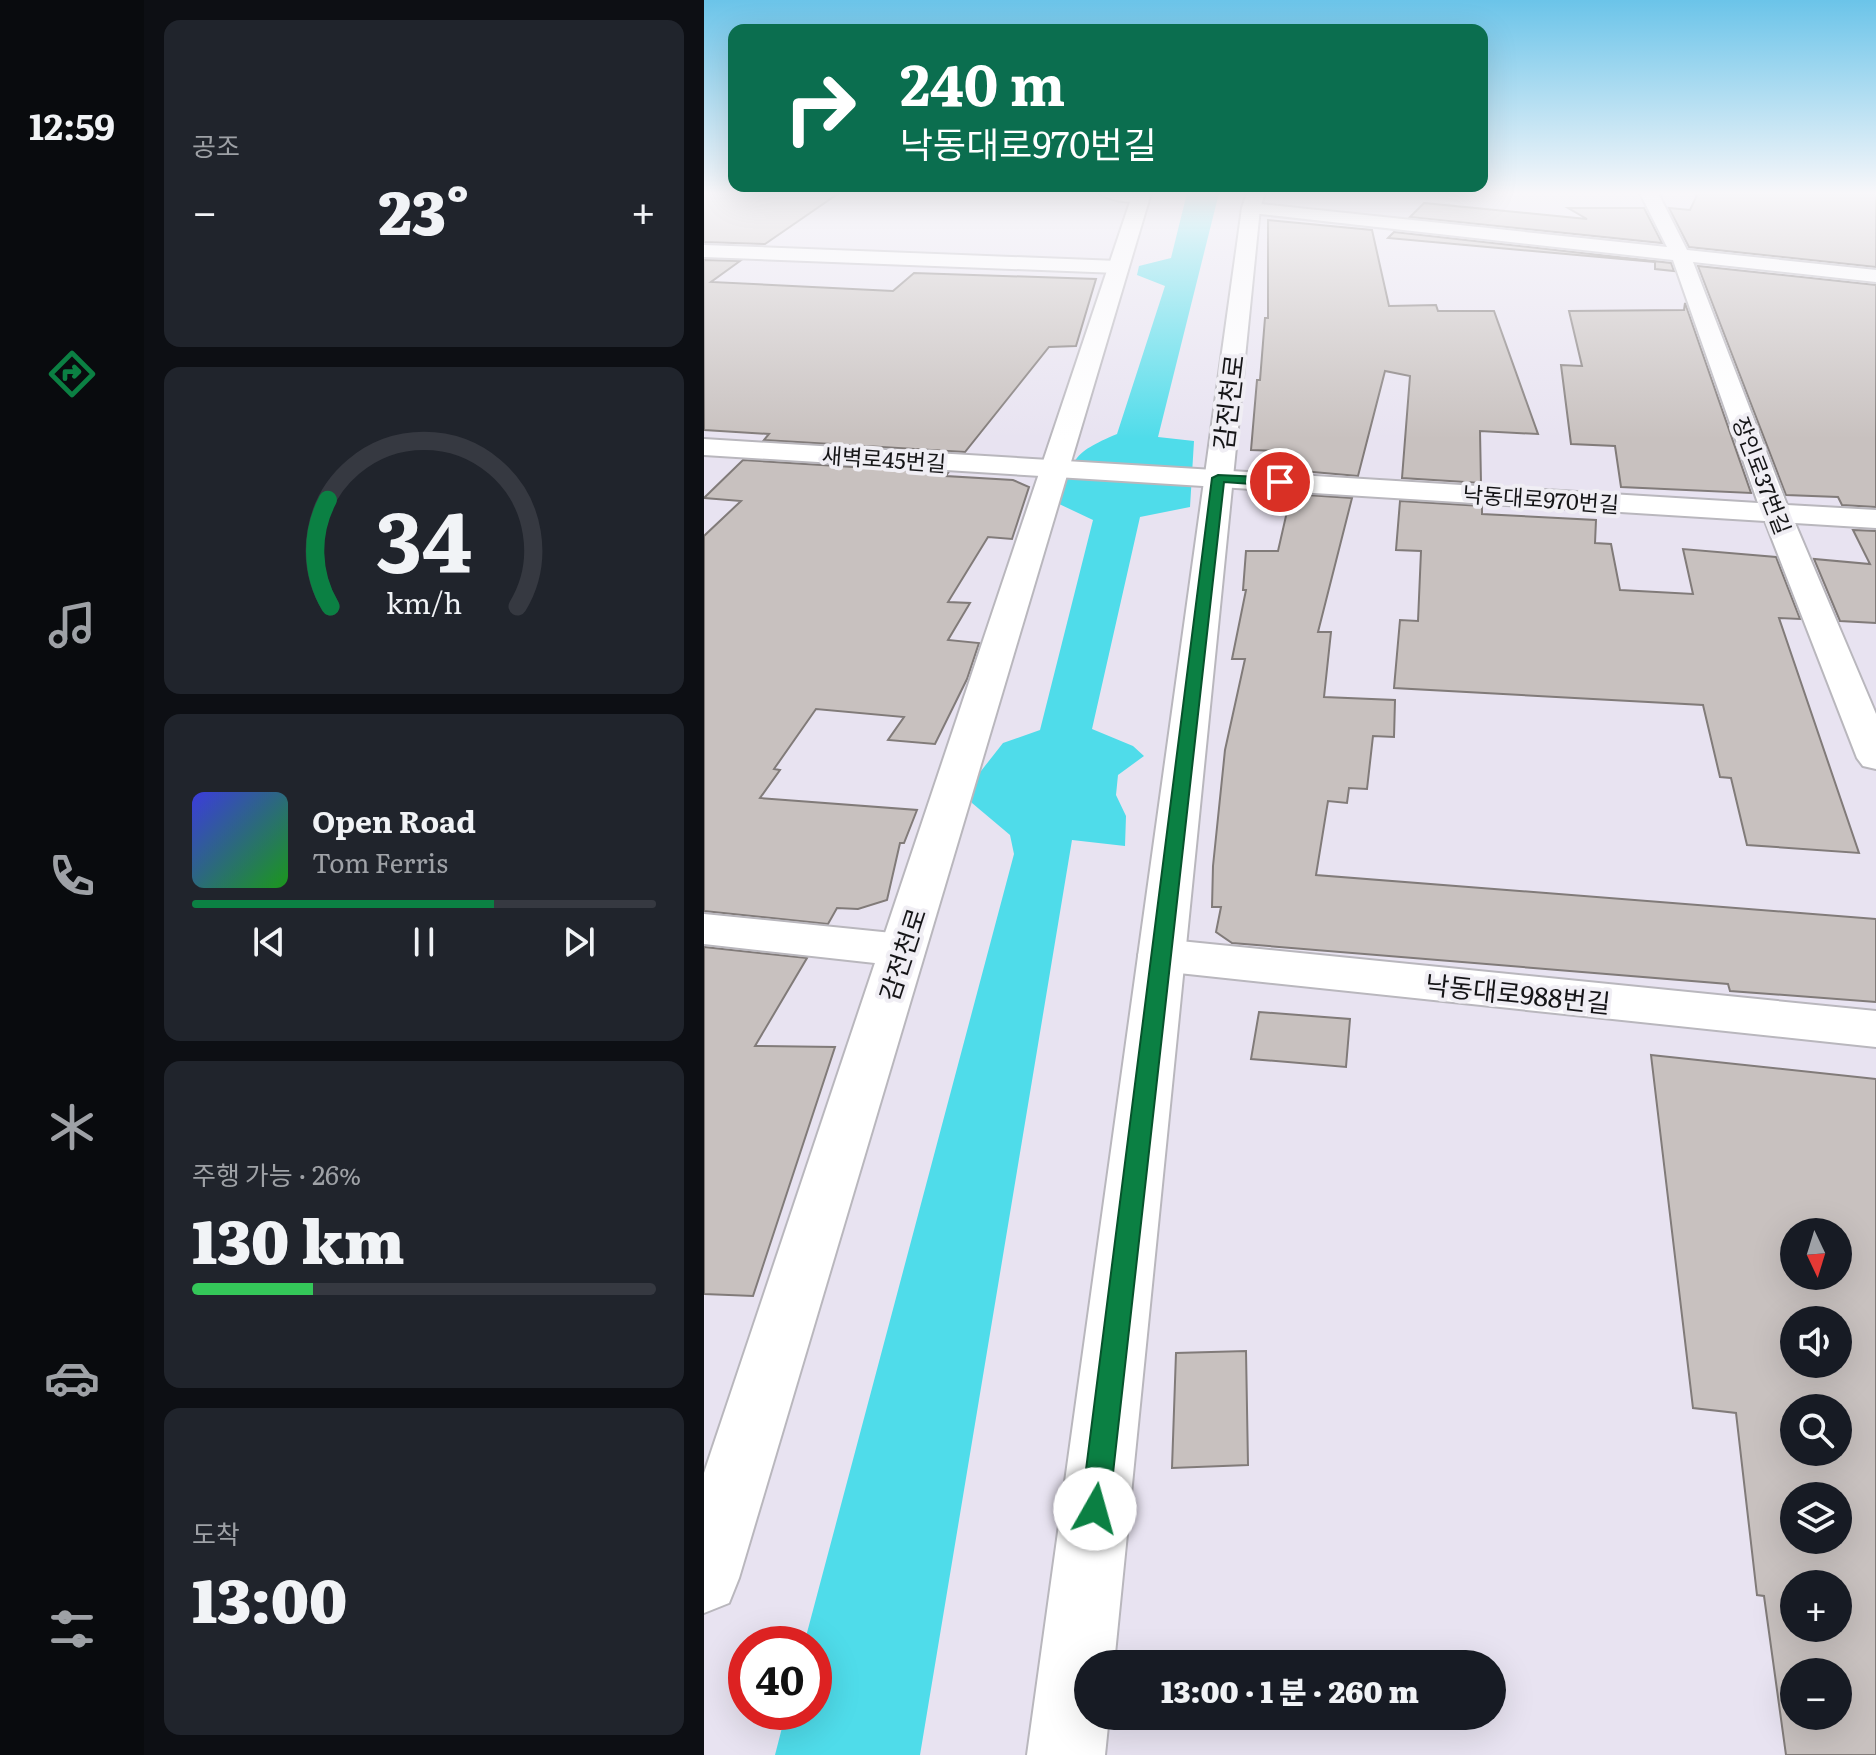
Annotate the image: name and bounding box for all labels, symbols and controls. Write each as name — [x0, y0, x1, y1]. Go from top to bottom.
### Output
text: 240 m — [900, 40, 1065, 123]
icon: right — [768, 56, 872, 160]
text: 12:59 — [29, 98, 115, 151]
text: 낙동대로970번길 — [900, 116, 1156, 169]
text: 공조 — [192, 125, 240, 164]
text: 23° — [378, 164, 470, 253]
text: − — [192, 176, 218, 242]
text: + — [630, 176, 656, 242]
icon: directions — [44, 346, 100, 402]
street label: 감전천로 — [1202, 352, 1252, 452]
street label: 장인로37번길 — [1725, 411, 1801, 539]
street label: 새벽로45번길 — [821, 437, 947, 479]
pin — [1246, 448, 1314, 516]
icon: arrive — [1258, 460, 1302, 504]
text: 34 — [376, 474, 472, 598]
street label: 낙동대로970번길 — [1462, 476, 1620, 520]
text: km/h — [386, 580, 462, 623]
icon: music — [44, 597, 100, 653]
text: Open Road — [312, 798, 476, 842]
text: Tom Ferris — [312, 842, 448, 881]
icon: phone — [44, 848, 100, 904]
street label: 감전천로 — [868, 902, 934, 1006]
icon: previous — [247, 920, 291, 964]
icon: pause — [402, 920, 446, 964]
icon: next — [557, 920, 601, 964]
street label: 낙동대로988번길 — [1424, 963, 1612, 1021]
icon: climate — [44, 1099, 100, 1155]
text: 주행 가능 · 26% — [192, 1154, 361, 1193]
text: 130 km — [192, 1193, 405, 1282]
north arrow — [1780, 1218, 1852, 1290]
map controls — [1780, 1218, 1852, 1730]
button: sound — [1780, 1306, 1852, 1378]
icon: car — [44, 1350, 100, 1406]
button: search — [1780, 1394, 1852, 1466]
position arrow — [1053, 1467, 1137, 1551]
button: layers — [1780, 1482, 1852, 1554]
text: 도착 — [192, 1513, 240, 1552]
text: 13:00 — [192, 1552, 347, 1641]
button: + — [1780, 1570, 1852, 1642]
icon: filters — [44, 1601, 100, 1657]
speed limit sign: 40 — [728, 1626, 832, 1730]
button: − — [1780, 1658, 1852, 1730]
text: 13:00 · 1 분 · 260 m — [1161, 1668, 1419, 1712]

